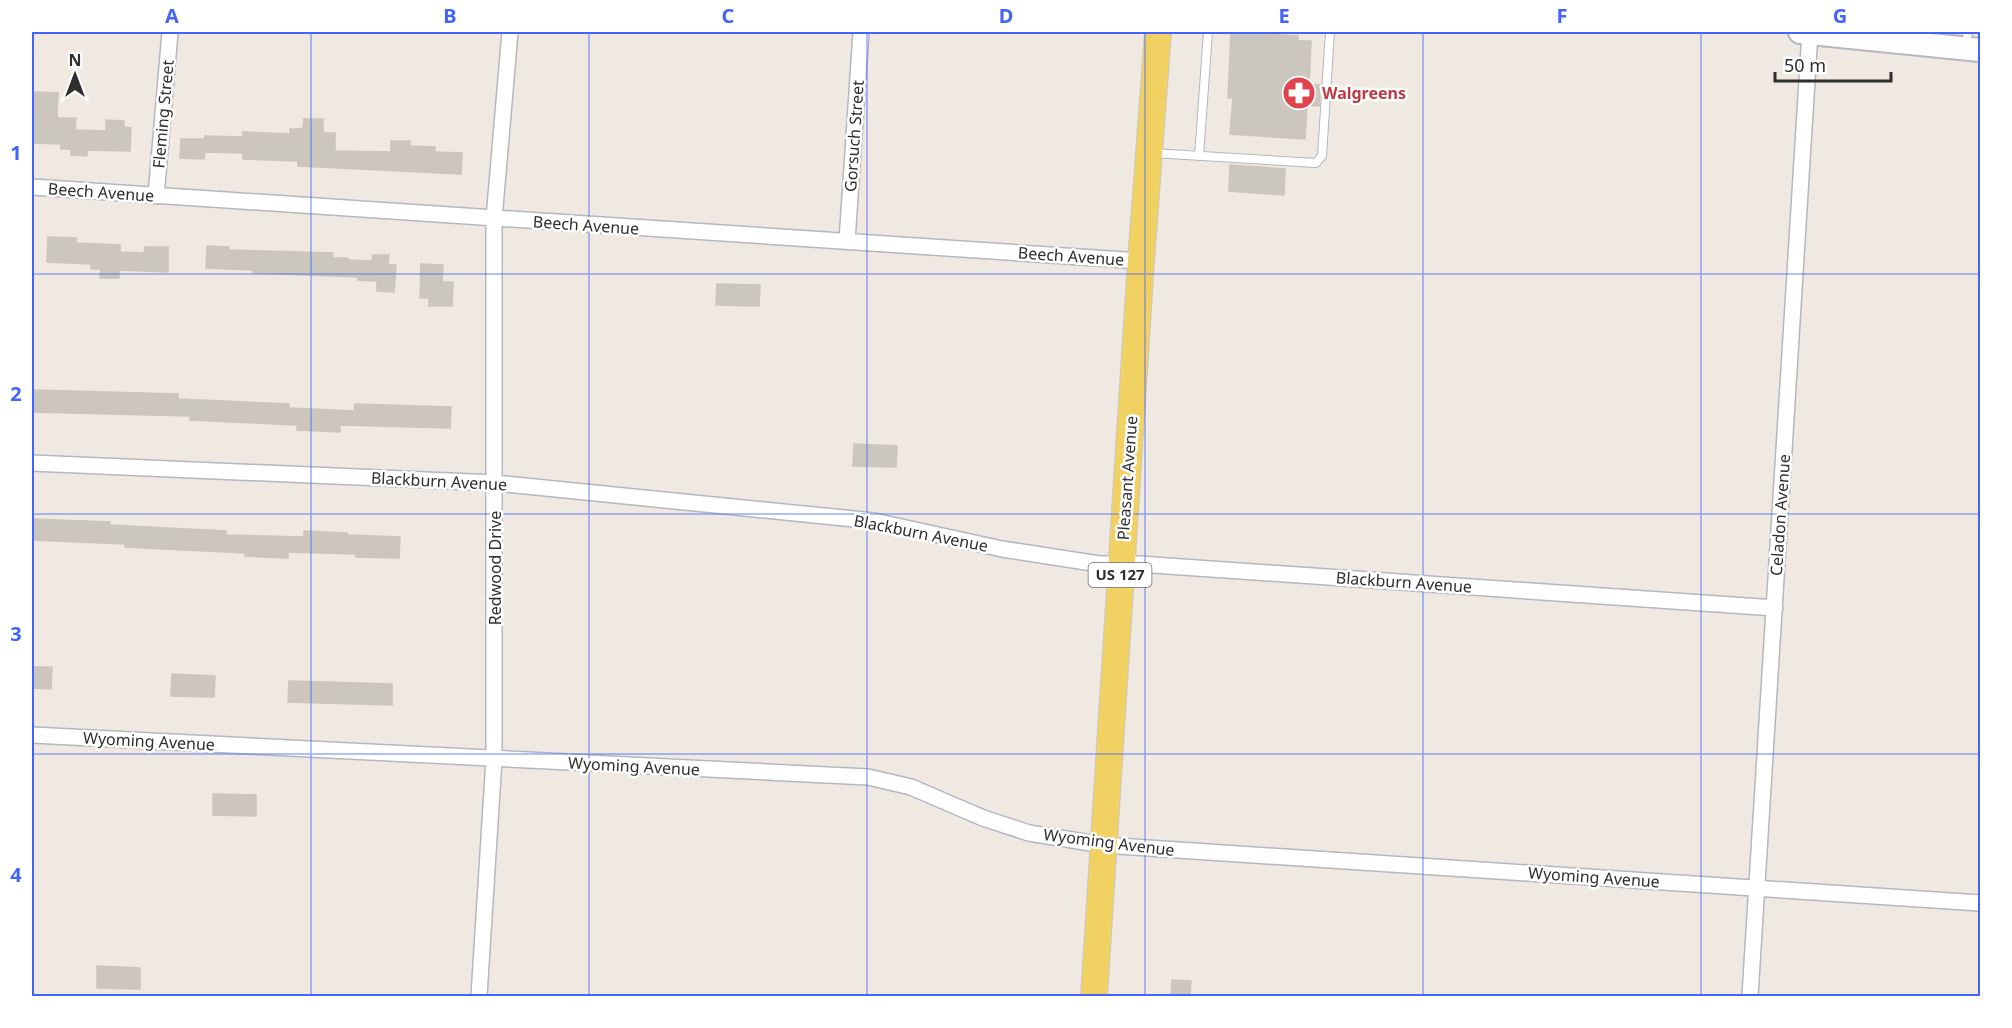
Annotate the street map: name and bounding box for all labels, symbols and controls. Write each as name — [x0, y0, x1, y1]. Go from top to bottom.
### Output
text: A — [165, 2, 179, 29]
text: B — [443, 2, 457, 29]
text: C — [722, 2, 735, 29]
text: D — [999, 2, 1013, 29]
text: E — [1278, 2, 1290, 29]
text: F — [1557, 2, 1567, 29]
text: G — [1833, 2, 1847, 29]
north arrow — [45, 45, 105, 105]
scale bar — [1775, 45, 1890, 83]
text: N — [68, 49, 82, 71]
text: 50 m — [1784, 53, 1826, 77]
street label: Fleming Street — [147, 58, 179, 169]
pharmacy icon: Walgreens — [1281, 75, 1317, 111]
street label: Gorsuch Street — [839, 79, 869, 193]
place label: Walgreens — [1322, 82, 1406, 104]
text: 1 — [10, 139, 22, 166]
street label: Beech Avenue — [47, 177, 155, 207]
street label: Beech Avenue — [532, 210, 640, 240]
street label: Beech Avenue — [1017, 241, 1125, 271]
text: 2 — [10, 380, 22, 407]
street label: Pleasant Avenue — [1112, 415, 1142, 541]
street label: Celadon Avenue — [1765, 453, 1795, 577]
street label: Blackburn Avenue — [370, 466, 508, 496]
street label: Blackburn Avenue — [852, 509, 990, 557]
street label: Redwood Drive — [484, 511, 506, 625]
road number: US 127 — [1088, 563, 1152, 587]
street label: Blackburn Avenue — [1335, 566, 1473, 598]
text: 3 — [10, 620, 22, 647]
street label: Wyoming Avenue — [83, 727, 215, 755]
street label: Wyoming Avenue — [568, 752, 700, 780]
street label: Wyoming Avenue — [1042, 823, 1176, 861]
text: 4 — [10, 861, 22, 888]
street label: Wyoming Avenue — [1527, 861, 1661, 893]

